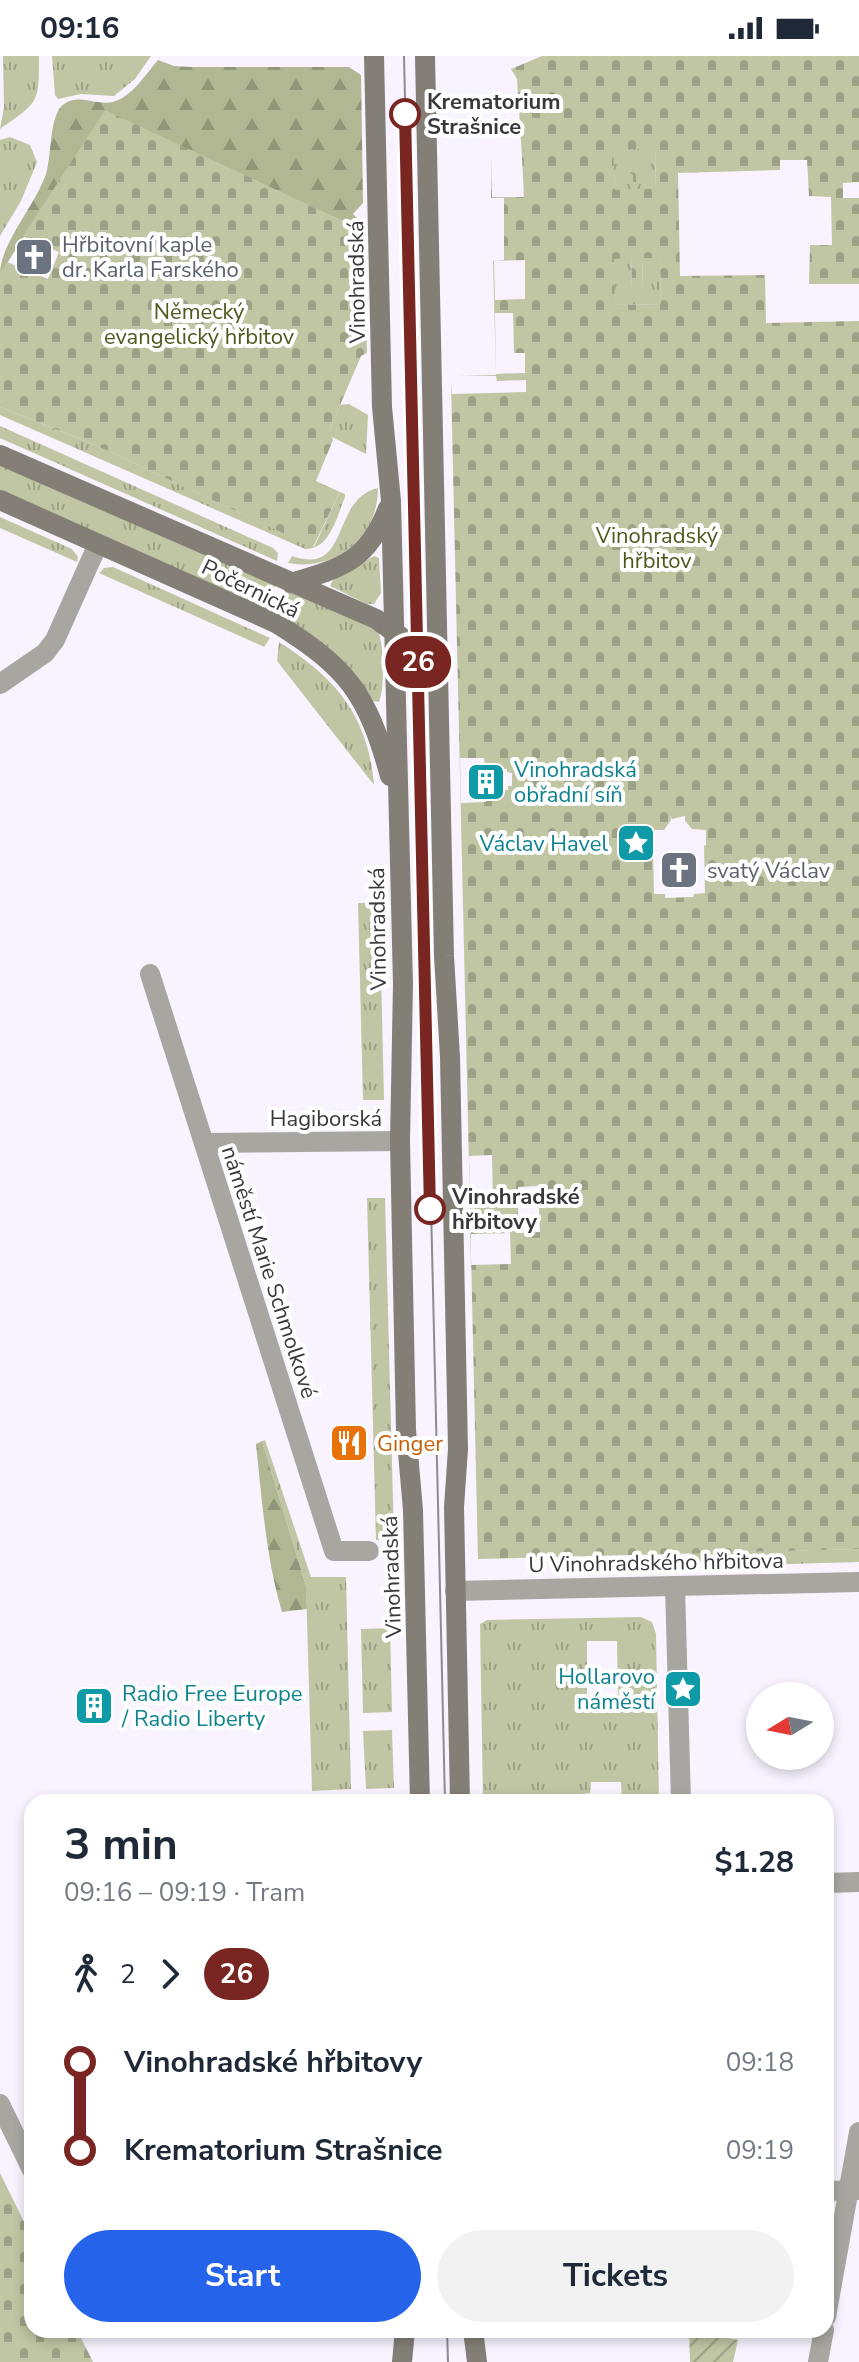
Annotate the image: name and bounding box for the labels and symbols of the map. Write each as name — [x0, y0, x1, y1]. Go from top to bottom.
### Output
place label: Krematorium Strašnice — [427, 87, 561, 142]
marker: Krematorium Strašnice — [390, 99, 420, 129]
street label: Vinohradská — [341, 220, 373, 345]
place label: Hřbitovní kaple dr. Karla Farského — [62, 230, 239, 285]
church icon: Hřbitovní kaple dr. Karla Farského — [13, 236, 55, 278]
park label: Německý evangelický hřbitov — [104, 297, 295, 352]
park label: Vinohradský hřbitov — [595, 521, 719, 576]
street label: Počernická — [197, 552, 305, 626]
line badge: 26 — [382, 636, 454, 688]
place label: Vinohradská obřadní síň — [513, 755, 637, 810]
building icon: Vinohradská obřadní síň — [465, 761, 507, 803]
place icon: Václav Havel — [615, 822, 657, 864]
place label: Václav Havel — [479, 829, 608, 859]
church icon: svatý Václav — [658, 849, 700, 891]
place label: svatý Václav — [707, 856, 831, 886]
street label: Vinohradská — [362, 867, 394, 992]
street label: Hagiborská — [270, 1104, 382, 1134]
street label: náměstí Marie Schmolkové — [214, 1142, 324, 1402]
place label: Vinohradské hřbitovy — [451, 1182, 580, 1237]
marker: Vinohradské hřbitovy — [415, 1194, 445, 1224]
restaurant icon: Ginger — [328, 1422, 370, 1464]
place label: Ginger — [377, 1429, 443, 1459]
street label: Vinohradská — [375, 1515, 409, 1640]
street label: U Vinohradského hřbitova — [528, 1546, 784, 1580]
place label: Hollarovo náměstí — [558, 1662, 657, 1717]
place icon: Hollarovo náměstí — [662, 1668, 704, 1710]
place label: Radio Free Europe / Radio Liberty — [121, 1679, 302, 1734]
north arrow — [746, 1682, 834, 1770]
building icon: Radio Free Europe / Radio Liberty — [73, 1685, 115, 1727]

